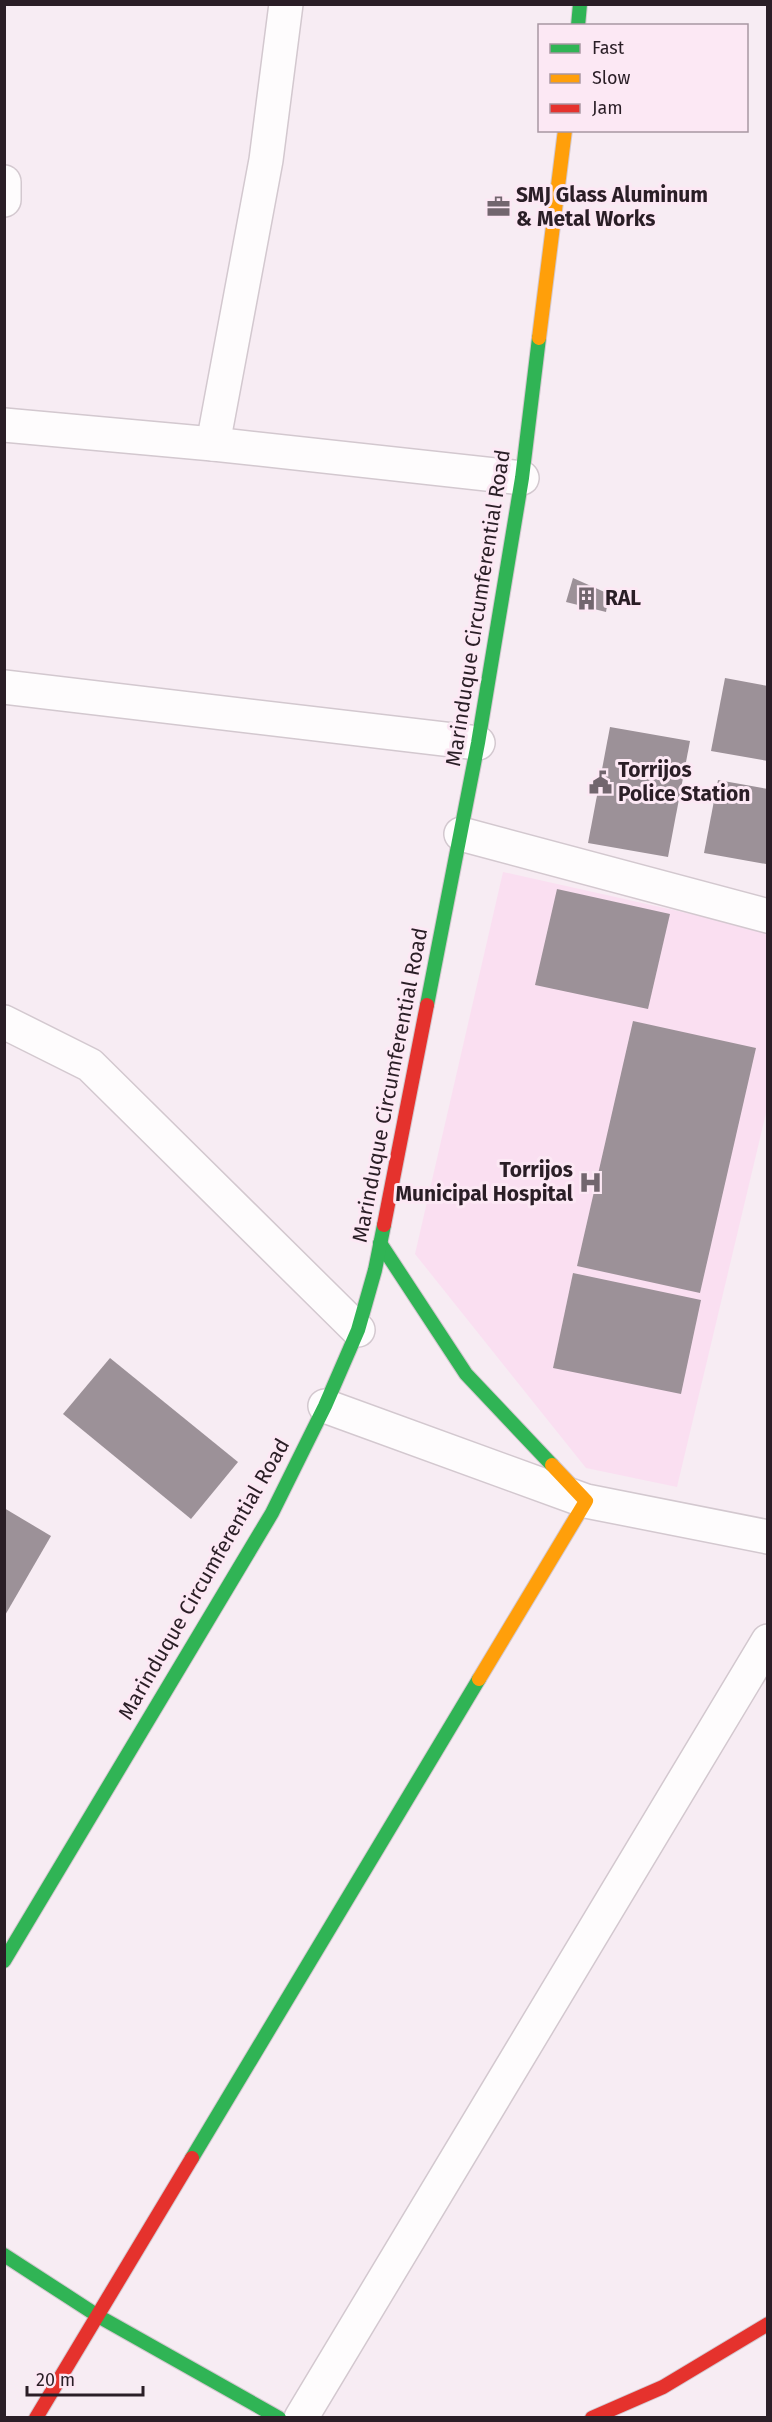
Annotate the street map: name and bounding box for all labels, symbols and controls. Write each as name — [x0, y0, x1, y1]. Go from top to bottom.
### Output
legend — [538, 24, 748, 132]
text: Fast — [592, 37, 625, 59]
text: Slow — [592, 67, 631, 89]
text: Jam — [592, 97, 623, 119]
place label: SMJ Glass Aluminum & Metal Works — [516, 182, 708, 232]
office icon: SMJ Glass Aluminum & Metal Works — [485, 194, 511, 220]
street label: Marinduque Circumferential Road — [440, 448, 516, 768]
building icon: RAL — [574, 585, 600, 611]
place label: RAL — [605, 585, 641, 611]
place label: Torrijos Police Station — [618, 757, 750, 807]
public building icon: Torrijos Police Station — [587, 769, 613, 795]
street label: Marinduque Circumferential Road — [347, 925, 433, 1245]
place label: Torrijos Municipal Hospital — [395, 1157, 574, 1207]
hospital icon: Torrijos Municipal Hospital — [578, 1169, 604, 1195]
street label: Marinduque Circumferential Road — [113, 1434, 295, 1724]
scale bar — [27, 2359, 142, 2397]
text: 20 m — [36, 2369, 75, 2391]

